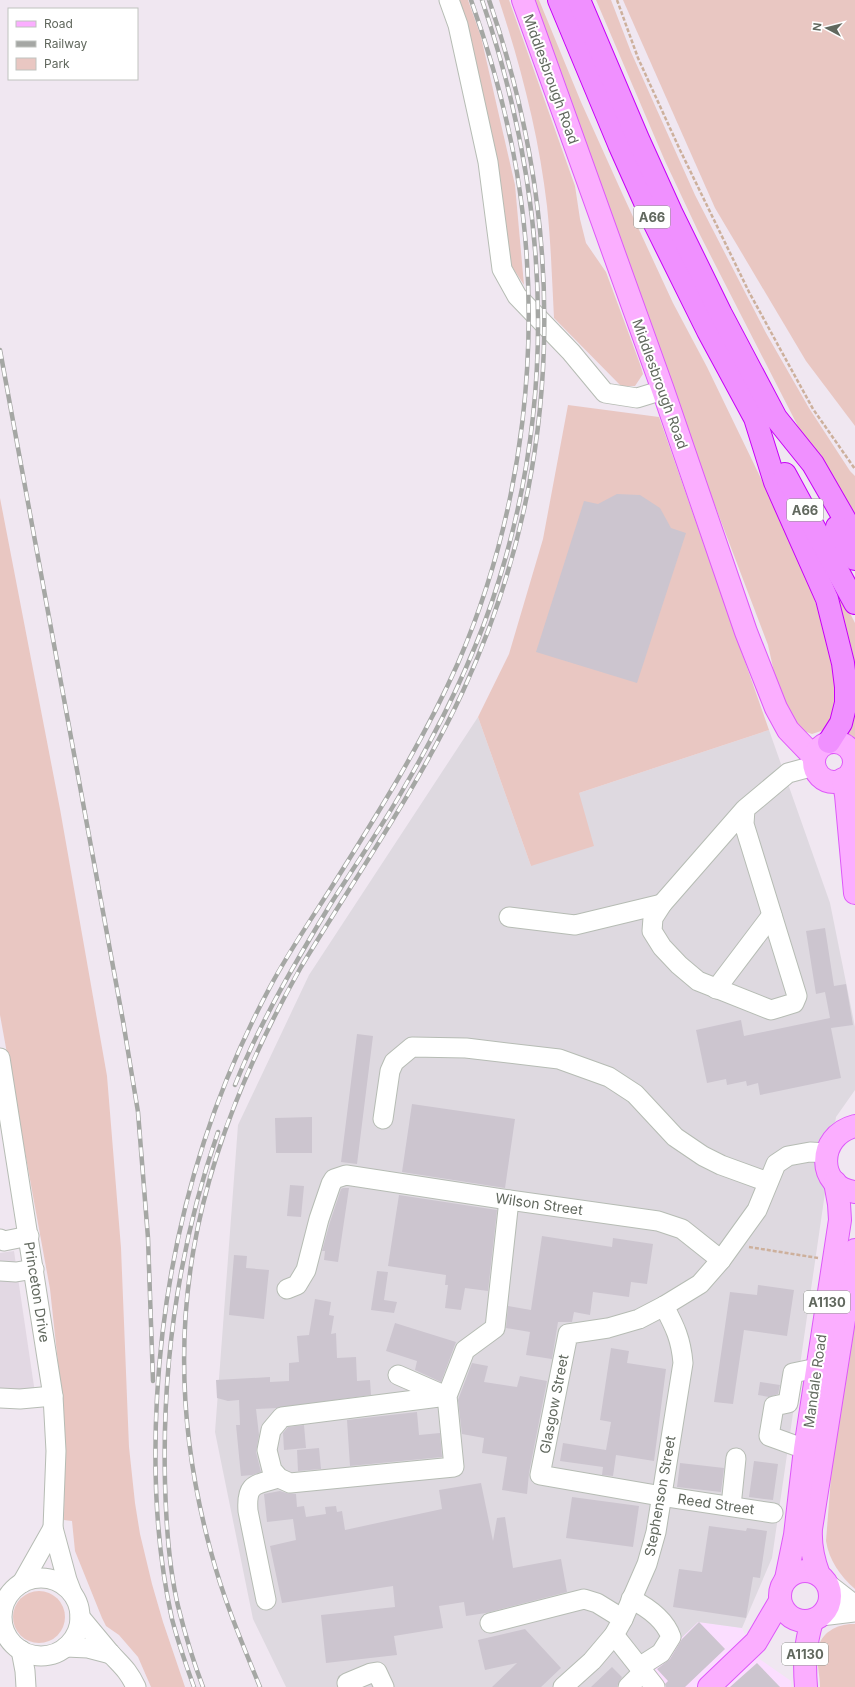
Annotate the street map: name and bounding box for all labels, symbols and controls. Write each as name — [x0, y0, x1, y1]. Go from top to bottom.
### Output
legend — [8, 8, 138, 80]
north arrow — [807, 8, 847, 48]
street label: Middlesbrough Road — [520, 12, 583, 146]
text: Road — [44, 16, 73, 31]
text: N — [810, 22, 825, 32]
text: Railway — [44, 36, 88, 51]
text: Park — [44, 56, 70, 71]
road number: A66 — [634, 206, 670, 228]
street label: Middlesbrough Road — [629, 317, 692, 451]
road number: A66 — [787, 499, 823, 521]
street label: Wilson Street — [494, 1189, 584, 1218]
street label: Princeton Drive — [21, 1240, 54, 1344]
road number: A1130 — [804, 1291, 850, 1313]
street label: Mandale Road — [800, 1333, 829, 1429]
street label: Glasgow Street — [536, 1352, 572, 1455]
street label: Stephenson Street — [641, 1434, 679, 1558]
street label: Reed Street — [677, 1490, 756, 1517]
road number: A1130 — [782, 1643, 828, 1665]

